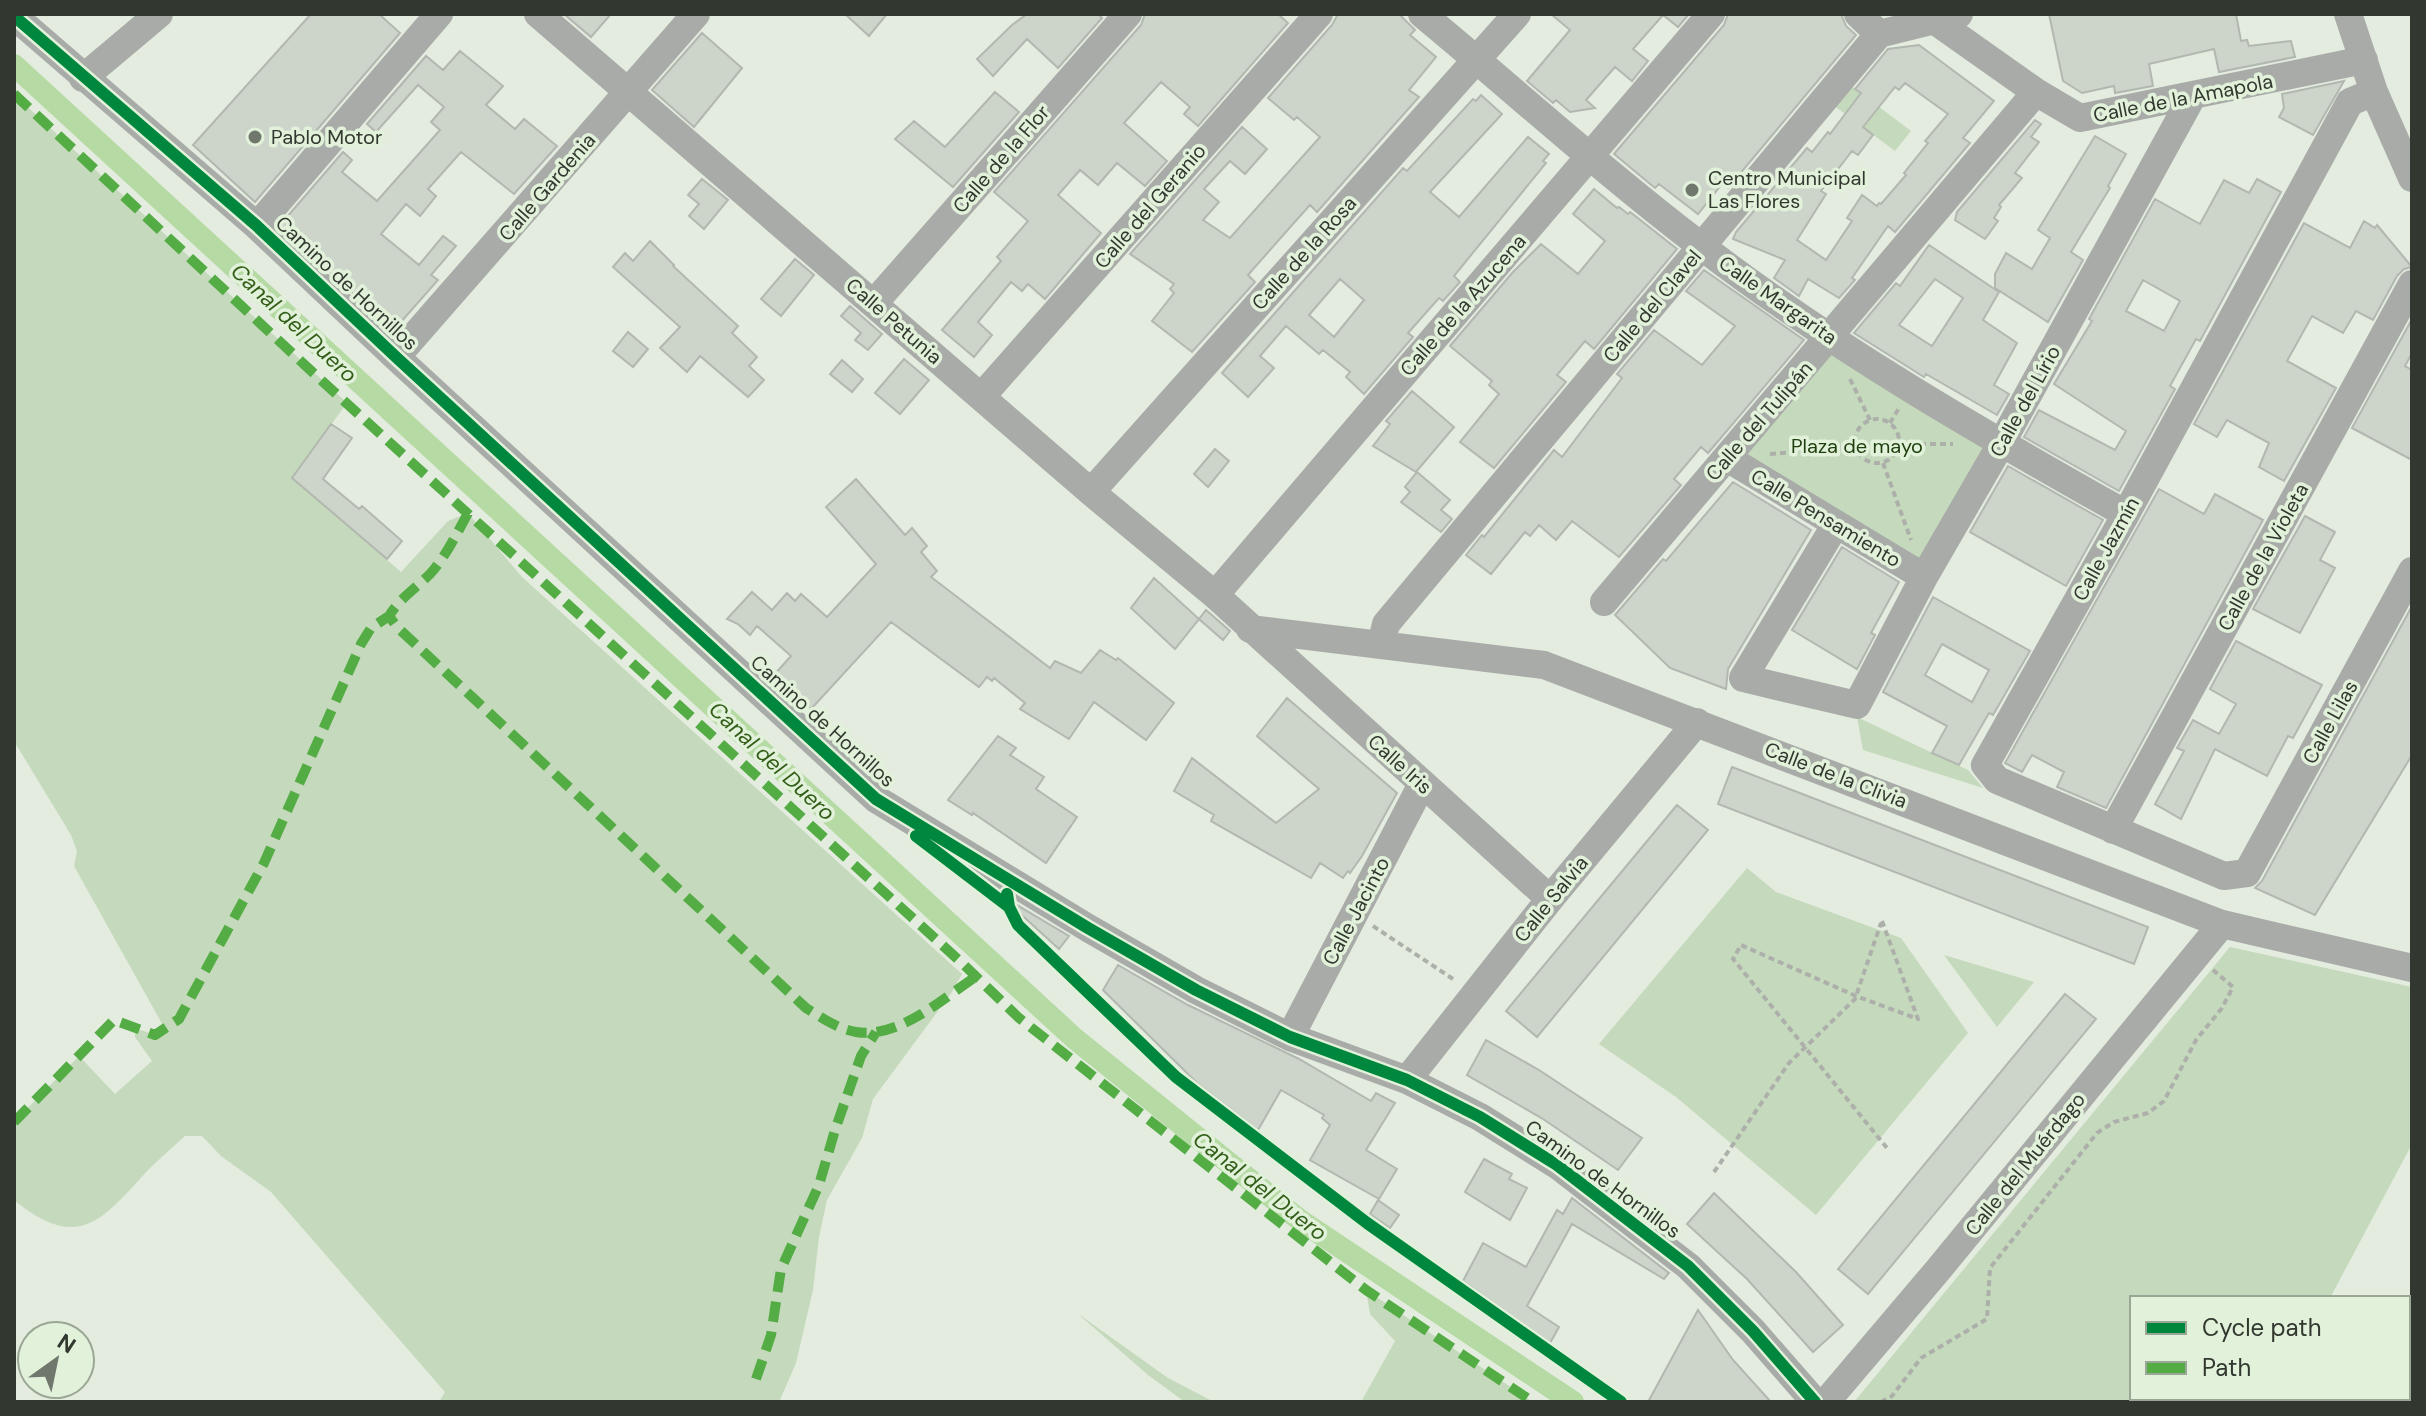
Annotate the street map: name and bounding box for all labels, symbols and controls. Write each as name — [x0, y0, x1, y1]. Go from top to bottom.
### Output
street label: Calle de la Amapola — [2091, 68, 2275, 128]
street label: Calle de la Flor — [947, 99, 1055, 219]
place label: Pablo Motor — [271, 124, 382, 150]
marker: Pablo Motor — [246, 128, 264, 146]
street label: Calle Gardenia — [493, 128, 601, 246]
street label: Calle del Geranio — [1089, 138, 1211, 274]
place label: Centro Municipal Las Flores — [1708, 165, 1866, 214]
marker: Centro Municipal Las Flores — [1683, 181, 1701, 199]
street label: Calle de la Rosa — [1246, 191, 1362, 315]
street label: Camino de Hornillos — [270, 210, 424, 356]
street label: Calle de la Azucena — [1394, 229, 1532, 381]
street label: Calle del Clavel — [1597, 244, 1707, 368]
street label: Calle Margarita — [1714, 250, 1842, 350]
water label: Canal del Duero — [225, 257, 363, 389]
street label: Calle Petunia — [840, 272, 948, 370]
street label: Calle del Lírio — [1984, 341, 2066, 461]
street label: Calle del Tulipán — [1700, 356, 1818, 486]
park label: Plaza de mayo — [1791, 433, 1923, 459]
street label: Calle Pensamiento — [1746, 463, 1906, 573]
street label: Calle de la Violeta — [2212, 479, 2314, 635]
street label: Calle Jazmín — [2067, 493, 2145, 605]
street label: Camino de Hornillos — [745, 649, 901, 793]
street label: Calle Lilas — [2296, 676, 2364, 768]
water label: Canal del Duero — [703, 695, 841, 827]
street label: Calle Iris — [1362, 728, 1438, 800]
street label: Calle de la Clivia — [1761, 736, 1911, 814]
street label: Calle Salvia — [1508, 850, 1594, 948]
street label: Calle Jacinto — [1317, 852, 1395, 970]
street label: Calle del Muérdago — [1959, 1087, 2091, 1241]
street label: Camino de Hornillos — [1520, 1114, 1686, 1244]
water label: Canal del Duero — [1187, 1125, 1333, 1247]
legend — [2130, 1296, 2410, 1400]
text: Cycle path — [2202, 1312, 2321, 1343]
north arrow — [16, 1320, 96, 1400]
text: N — [52, 1327, 81, 1360]
text: Path — [2202, 1352, 2251, 1383]

